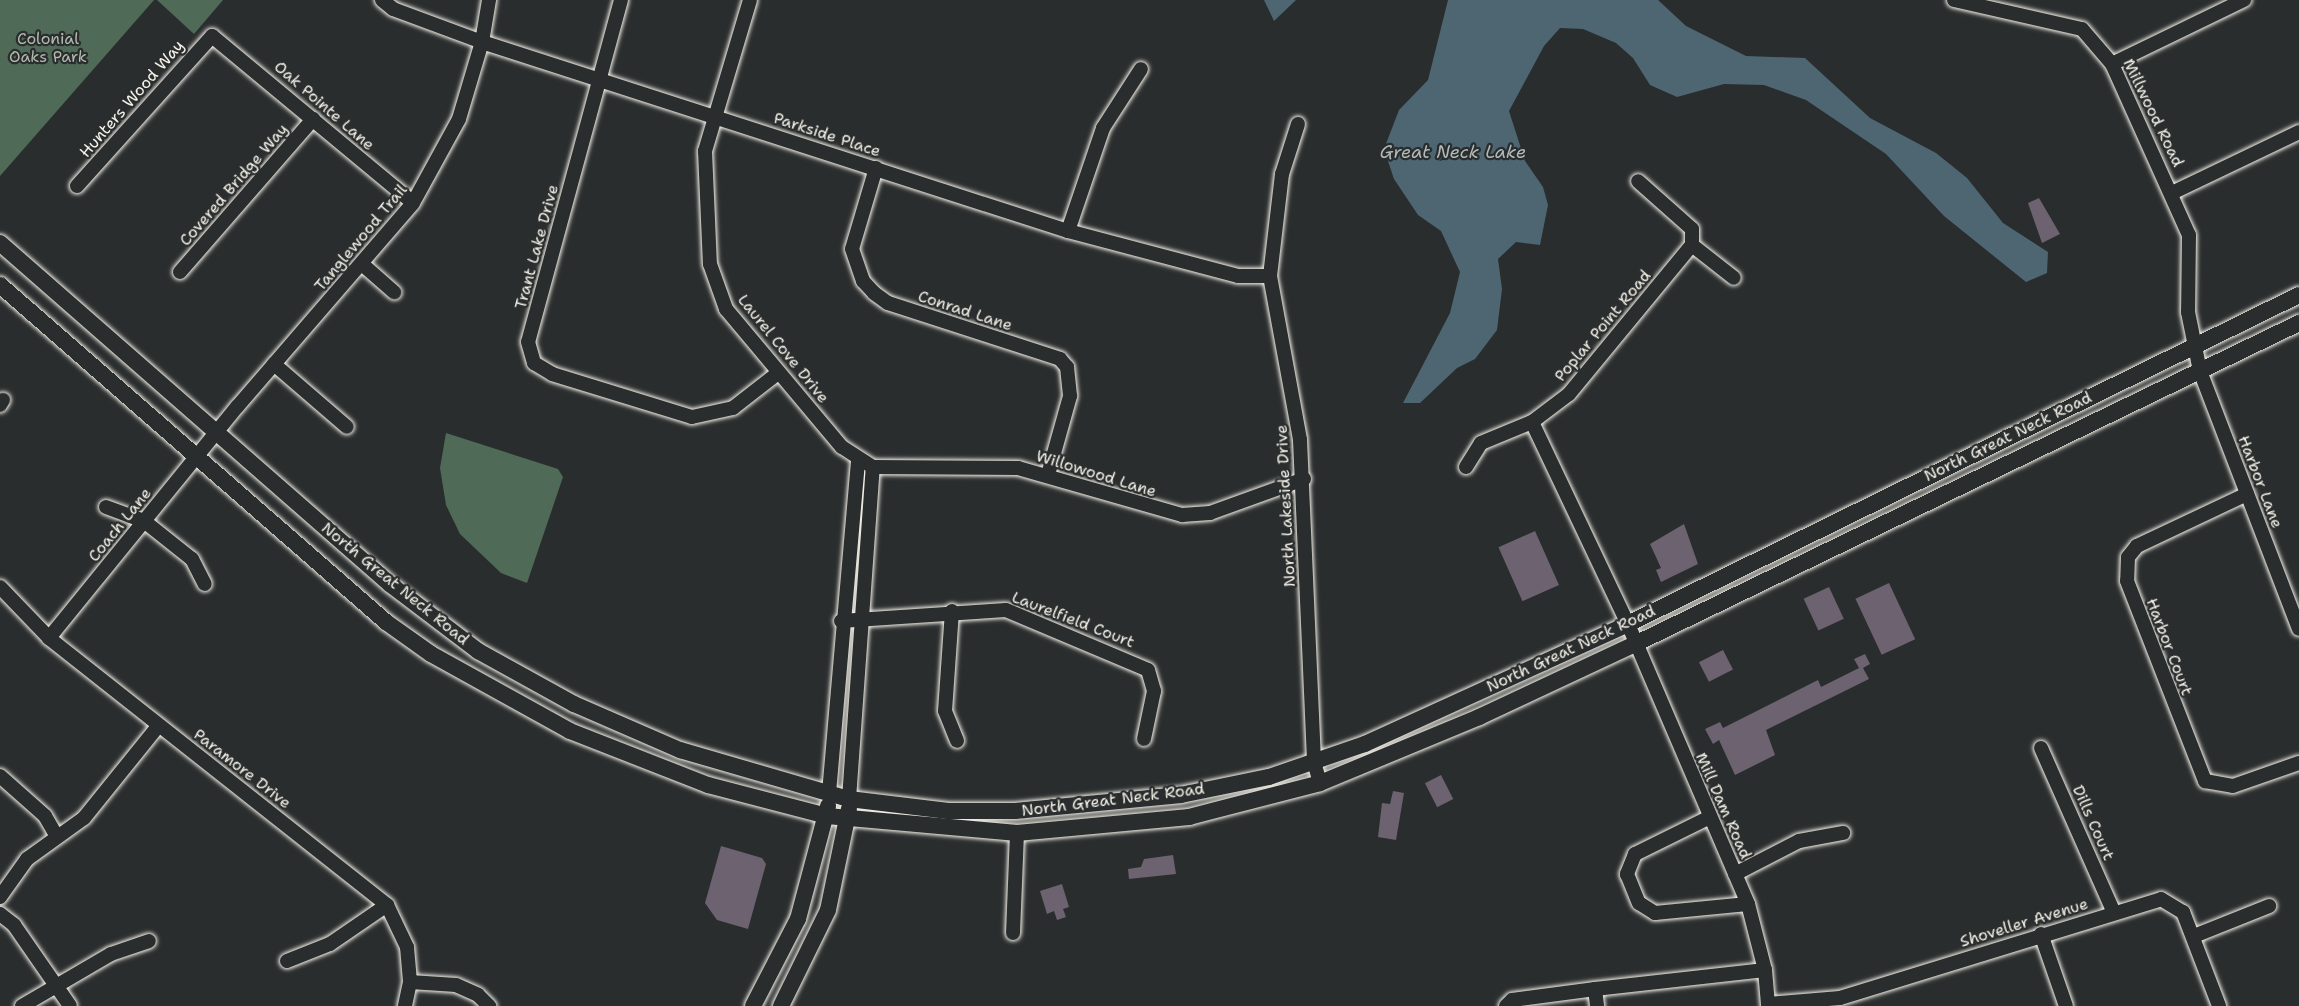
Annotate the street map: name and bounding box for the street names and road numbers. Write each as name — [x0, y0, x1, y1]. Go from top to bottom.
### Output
street label: Hunters Wood Way — [76, 36, 188, 162]
street label: Millwood Road — [2119, 56, 2187, 170]
street label: Oak Pointe Lane — [270, 57, 378, 155]
street label: Parkside Place — [771, 109, 883, 161]
street label: Covered Bridge Way — [176, 120, 292, 250]
street label: Tanglewood Trail — [311, 181, 411, 295]
street label: Trant Lake Drive — [511, 183, 563, 311]
street label: Poplar Point Road — [1551, 266, 1655, 386]
street label: Conrad Lane — [915, 287, 1015, 335]
street label: Laurel Cove Drive — [733, 291, 833, 407]
street label: North Great Neck Road — [1921, 388, 2095, 486]
street label: North Lakeside Drive — [1272, 424, 1300, 588]
street label: Harbor Lane — [2234, 433, 2286, 531]
street label: Willowood Lane — [1034, 447, 1158, 501]
street label: Coach Lane — [84, 484, 156, 566]
street label: North Great Neck Road — [317, 519, 473, 649]
street label: Laurelfield Court — [1009, 588, 1137, 652]
street label: Harbor Court — [2142, 596, 2196, 698]
street label: North Great Neck Road — [1483, 601, 1659, 697]
street label: Paramore Drive — [189, 725, 295, 813]
street label: Mill Dam Road — [1691, 750, 1755, 862]
street label: North Great Neck Road — [1020, 779, 1206, 821]
street label: Dills Court — [2068, 782, 2118, 864]
street label: Shoveller Avenue — [1958, 894, 2090, 952]

